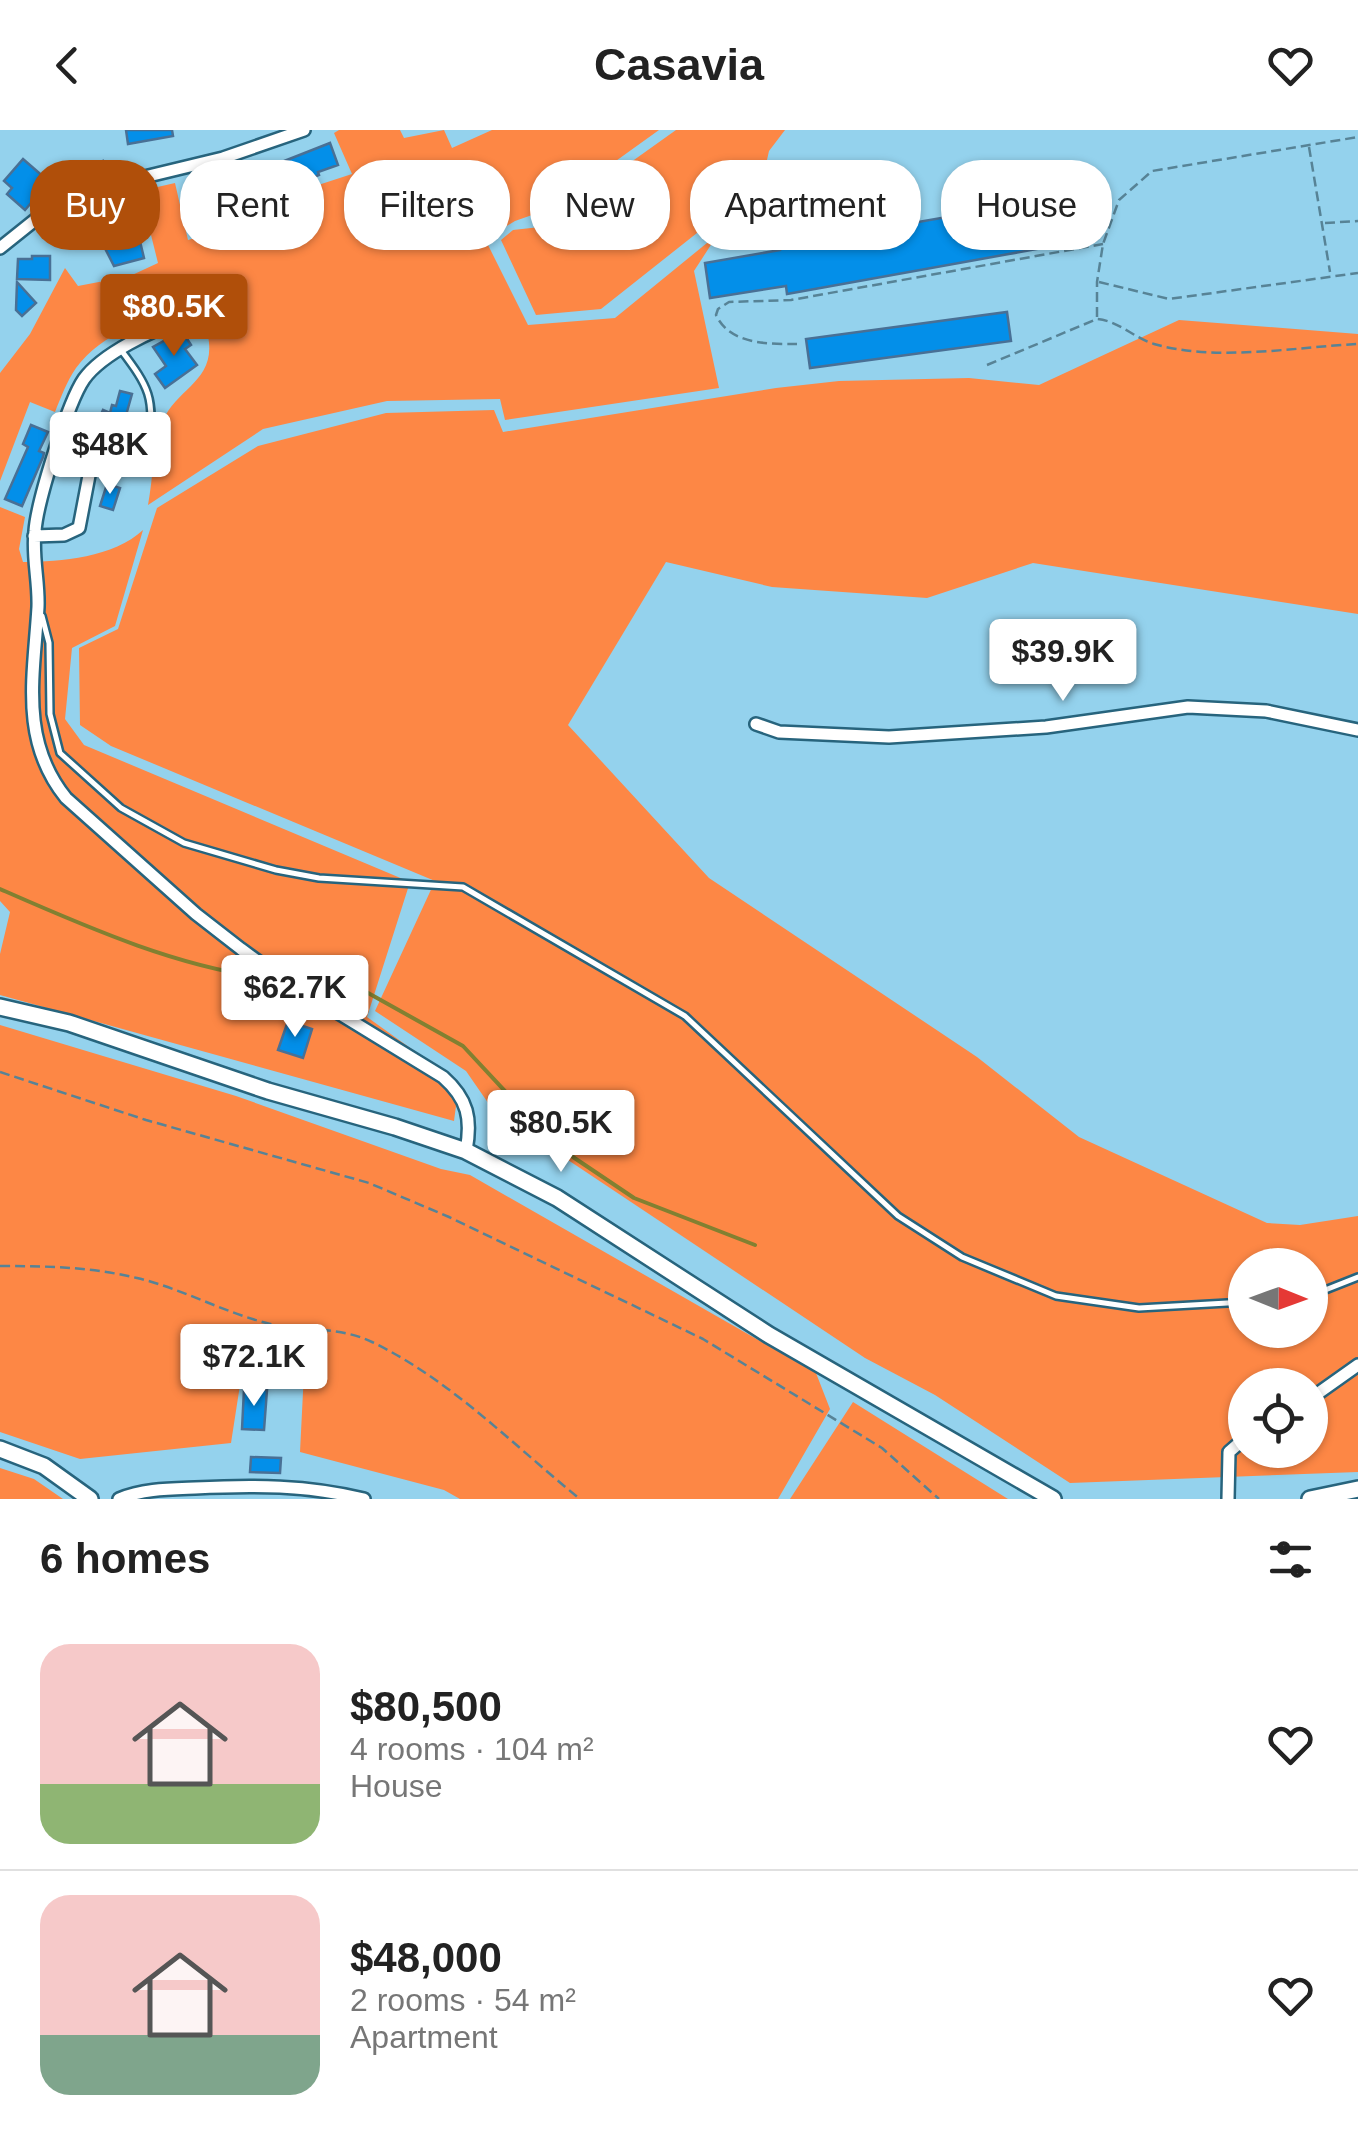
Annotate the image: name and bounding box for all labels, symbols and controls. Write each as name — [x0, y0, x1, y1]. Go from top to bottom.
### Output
icon: back — [40, 38, 95, 93]
icon: heart — [1263, 38, 1318, 93]
text: Casavia — [594, 39, 764, 90]
chip: Buy — [30, 160, 160, 250]
chip: Rent — [180, 160, 324, 250]
chip: Filters — [344, 160, 510, 250]
chip: New — [530, 160, 670, 250]
chip: Apartment — [690, 160, 921, 250]
chip: House — [941, 160, 1112, 250]
pin: $80.5K — [93, 274, 255, 359]
text: $80.5K — [122, 288, 226, 324]
pin: $48K — [51, 412, 169, 497]
text: $48K — [72, 426, 148, 462]
pin: $39.9K — [982, 619, 1144, 704]
text: $39.9K — [1011, 633, 1115, 669]
pin: $62.7K — [214, 955, 376, 1040]
text: $62.7K — [243, 969, 347, 1005]
pin: $80.5K — [480, 1090, 642, 1175]
text: $80.5K — [509, 1104, 613, 1140]
north arrow — [1228, 1248, 1328, 1348]
map controls — [1228, 1248, 1328, 1468]
pin: $72.1K — [173, 1324, 335, 1409]
text: $72.1K — [202, 1338, 306, 1374]
button: locate — [1228, 1368, 1328, 1468]
icon: filters — [1263, 1532, 1318, 1587]
text: 6 homes — [40, 1535, 210, 1582]
text: $80,500 — [350, 1683, 502, 1730]
icon: home — [120, 1684, 240, 1804]
icon: heart — [1263, 1717, 1318, 1772]
text: 4 rooms · 104 m² — [350, 1731, 594, 1767]
text: House — [350, 1768, 443, 1804]
text: $48,000 — [350, 1934, 502, 1981]
icon: home — [120, 1935, 240, 2055]
icon: heart — [1263, 1968, 1318, 2023]
text: 2 rooms · 54 m² — [350, 1982, 576, 2018]
text: Apartment — [350, 2019, 498, 2055]

